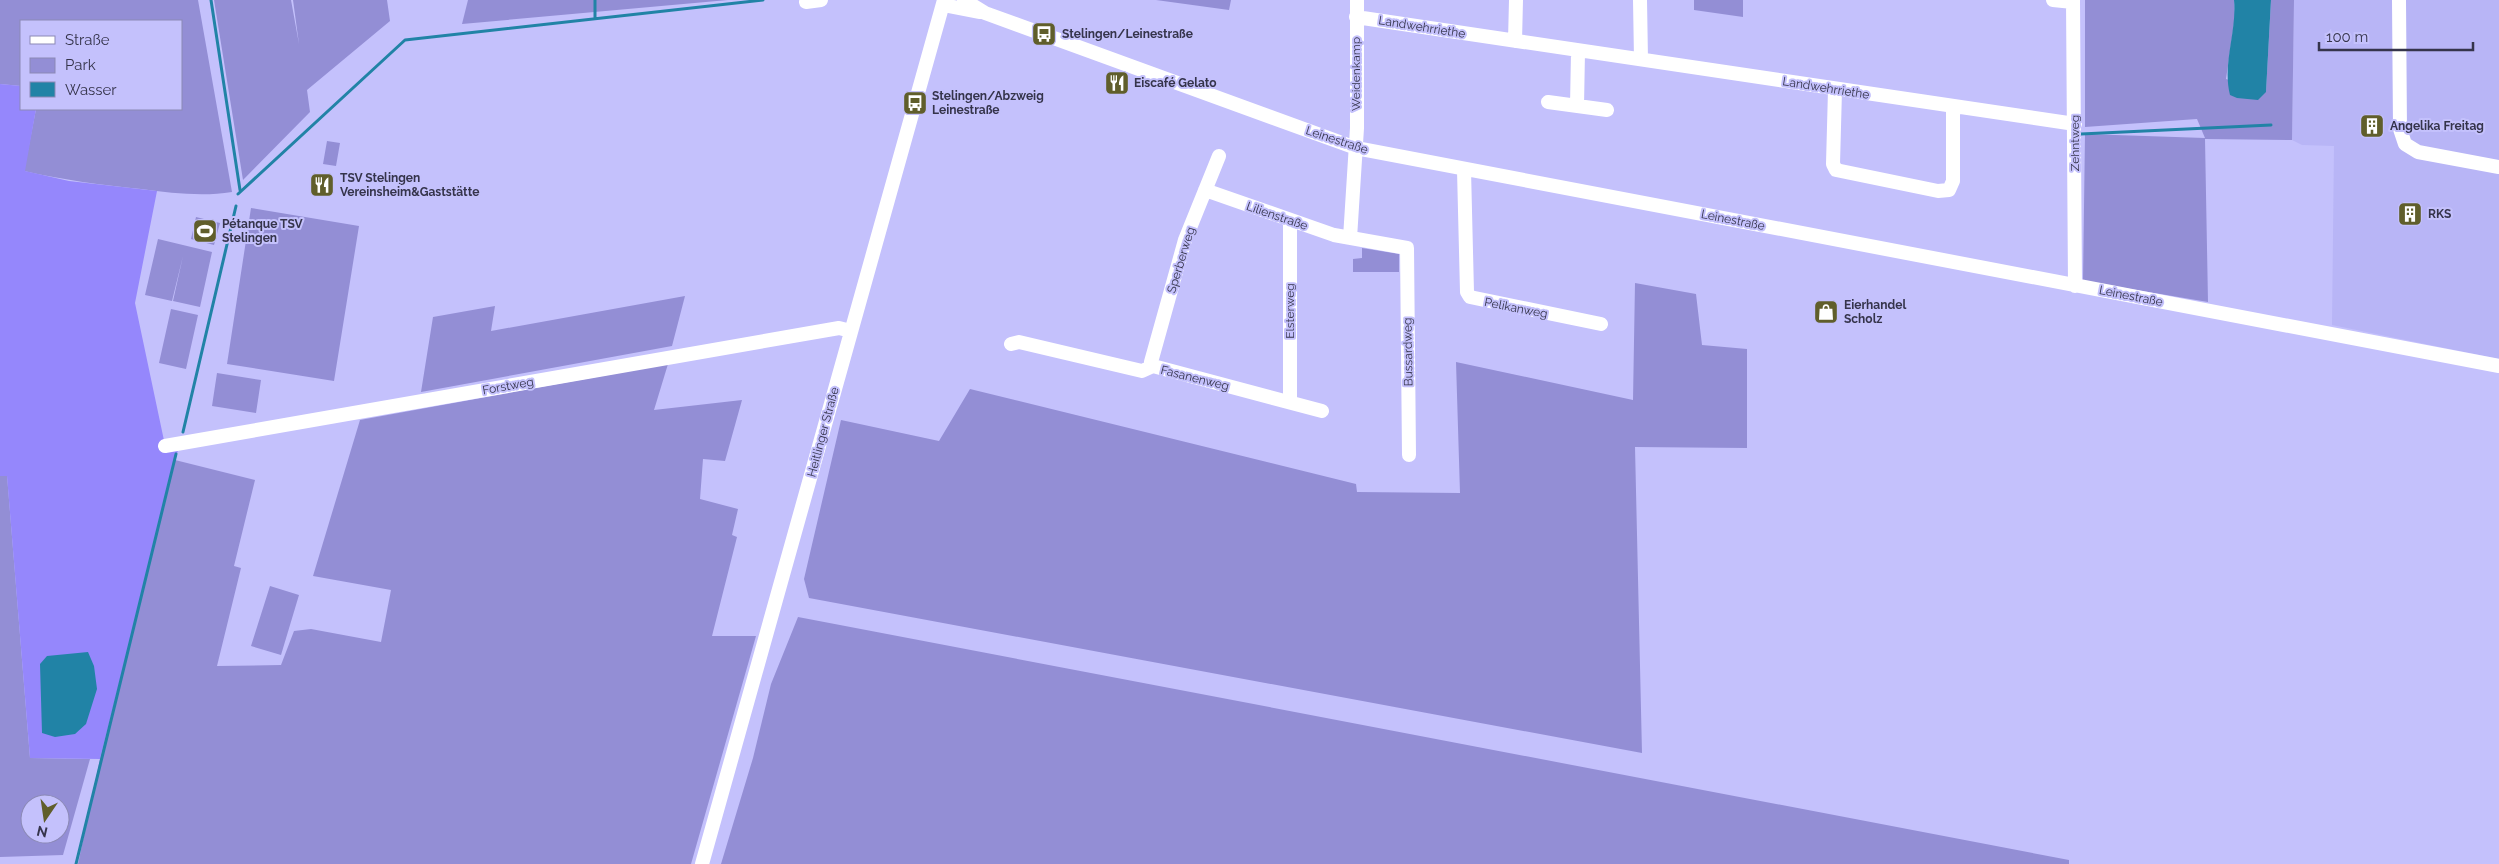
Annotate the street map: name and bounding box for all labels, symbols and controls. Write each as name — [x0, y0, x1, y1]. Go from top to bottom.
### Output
street label: Landwehrriethe — [1378, 13, 1466, 41]
legend — [20, 20, 182, 110]
scale bar — [2319, 20, 2473, 52]
bus stop icon: Stelingen/Leinestraße — [1031, 21, 1057, 47]
place label: Stelingen/Leinestraße — [1062, 27, 1193, 41]
text: 100 m — [2326, 28, 2368, 46]
text: Straße — [65, 31, 110, 49]
street label: Weidenkamp — [1349, 37, 1363, 111]
text: Park — [65, 56, 96, 74]
restaurant icon: Eiscafé Gelato — [1104, 70, 1130, 96]
street label: Landwehrriethe — [1782, 74, 1870, 102]
place label: Eiscafé Gelato — [1134, 76, 1217, 90]
text: Wasser — [65, 81, 117, 99]
place label: Stelingen/Abzweig Leinestraße — [932, 89, 1044, 117]
bus stop icon: Stelingen/Abzweig Leinestraße — [902, 90, 928, 116]
building icon: Angelika Freitag — [2359, 113, 2385, 139]
street label: Zehntweg — [2068, 115, 2082, 171]
place label: Angelika Freitag — [2390, 119, 2484, 133]
street label: Leinestraße — [1304, 123, 1370, 157]
place label: TSV Stelingen Vereinsheim&Gaststätte — [340, 171, 479, 199]
restaurant icon: TSV Stelingen Vereinsheim&Gaststätte — [309, 172, 335, 198]
street label: Lilienstraße — [1245, 199, 1309, 233]
building icon: RKS — [2397, 201, 2423, 227]
street label: Leinestraße — [1700, 207, 1766, 233]
place label: RKS — [2428, 207, 2451, 221]
place label: Pétanque TSV Stelingen — [222, 217, 304, 245]
sports icon: Pétanque TSV Stelingen — [192, 218, 218, 244]
street label: Sperberweg — [1164, 225, 1198, 295]
street label: Elsterweg — [1283, 283, 1297, 339]
street label: Leinestraße — [2098, 283, 2164, 309]
street label: Pelikanweg — [1483, 295, 1549, 321]
place label: Eierhandel Scholz — [1844, 298, 1906, 326]
shop icon: Eierhandel Scholz — [1813, 299, 1839, 325]
street label: Bussardweg — [1400, 318, 1416, 386]
street label: Fasanenweg — [1159, 363, 1231, 393]
street label: Forstweg — [481, 375, 535, 397]
street label: Heitlinger Straße — [804, 386, 842, 478]
north arrow — [20, 794, 70, 844]
text: N — [35, 823, 49, 841]

